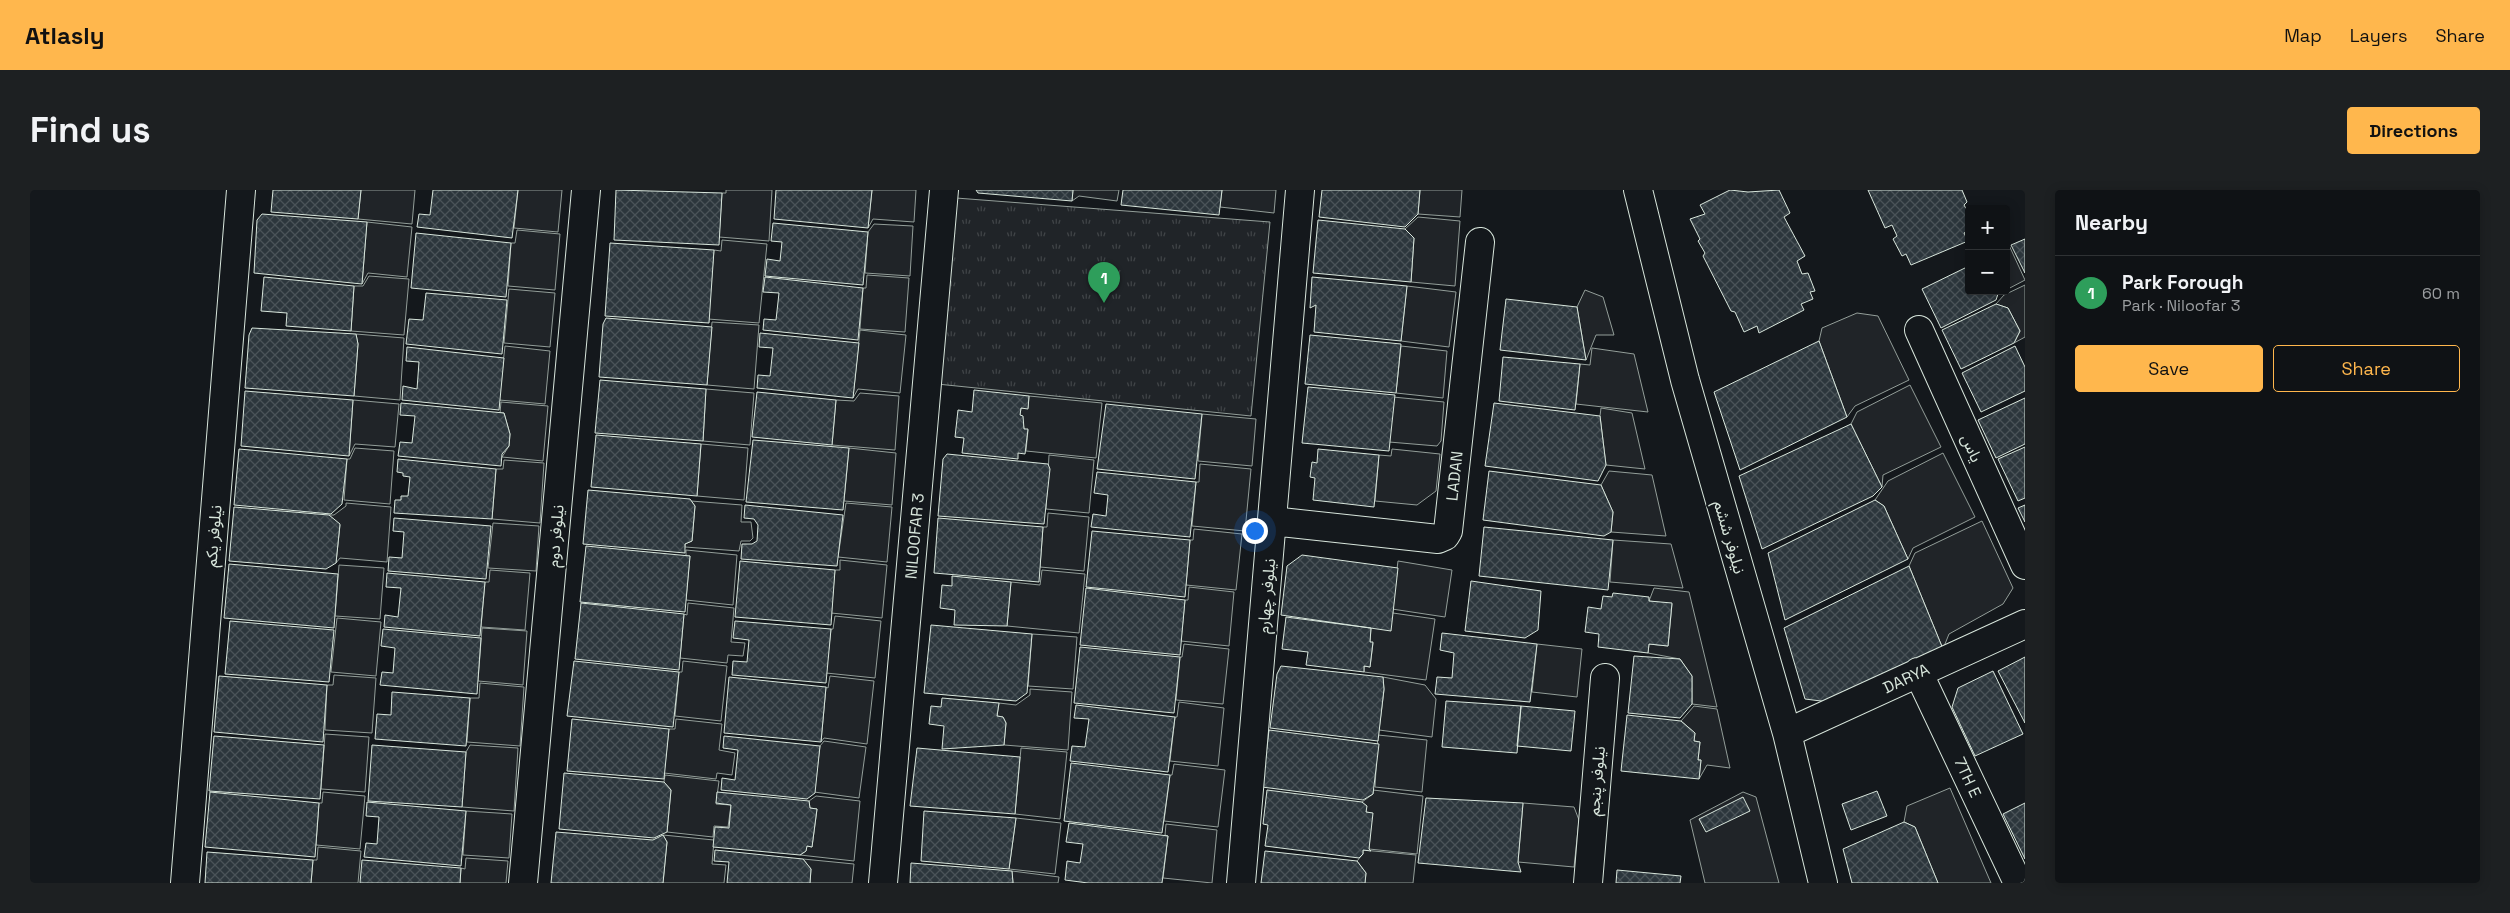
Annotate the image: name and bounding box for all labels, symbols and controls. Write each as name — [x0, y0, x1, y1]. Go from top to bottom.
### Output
text: Atlasly — [25, 20, 104, 51]
text: Map — [2284, 24, 2322, 47]
text: Layers — [2350, 24, 2407, 47]
text: Share — [2435, 24, 2485, 47]
button: Directions — [2347, 107, 2480, 154]
text: Find us — [30, 108, 151, 152]
map controls — [1965, 205, 2010, 295]
button: + — [1965, 205, 2010, 250]
text: Nearby — [2075, 209, 2148, 236]
button: − — [1965, 250, 2010, 295]
pin: 1 — [1088, 262, 1120, 303]
text: Park Forough — [2122, 270, 2243, 295]
text: 1 — [2087, 283, 2095, 304]
text: 60 m — [2422, 283, 2460, 304]
text: Park · Niloofar 3 — [2122, 295, 2240, 316]
button: Save — [2075, 345, 2263, 392]
button: Share — [2273, 345, 2460, 392]
street label: یاس — [1956, 431, 1987, 466]
street label: LADAN — [1441, 450, 1468, 502]
street label: NILOOFAR 3 — [900, 492, 929, 580]
street label: نیلوفر ششم — [1707, 498, 1750, 577]
street label: نیلوفر یکم — [200, 504, 229, 568]
street label: نیلوفر دوم — [542, 504, 571, 568]
your location — [1242, 518, 1268, 544]
street label: نیلوفر چهارم — [1253, 558, 1282, 635]
street label: DARYA — [1880, 659, 1933, 698]
street label: نیلوفر پنجم — [1583, 745, 1612, 817]
street label: 7TH E — [1949, 754, 1986, 801]

